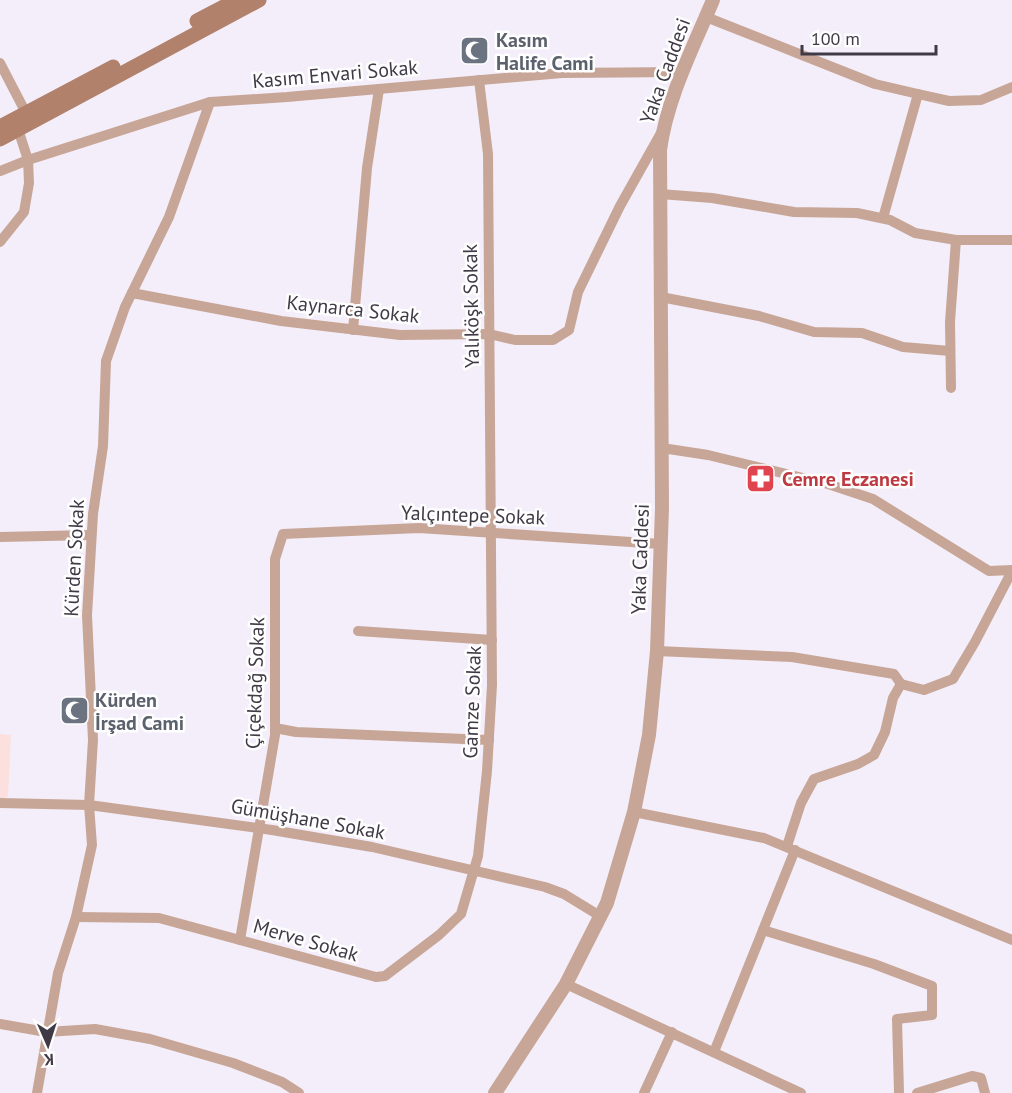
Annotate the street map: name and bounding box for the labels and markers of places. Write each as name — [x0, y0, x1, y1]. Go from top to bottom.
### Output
place label: Kasım Halife Cami — [496, 27, 594, 76]
mosque icon: Kasım Halife Cami — [459, 35, 491, 67]
pharmacy icon: Cemre Eczanesi — [745, 463, 777, 495]
place label: Cemre Eczanesi — [782, 466, 914, 492]
place label: Kürden İrşad Cami — [95, 687, 184, 736]
mosque icon: Kürden İrşad Cami — [58, 695, 90, 727]

